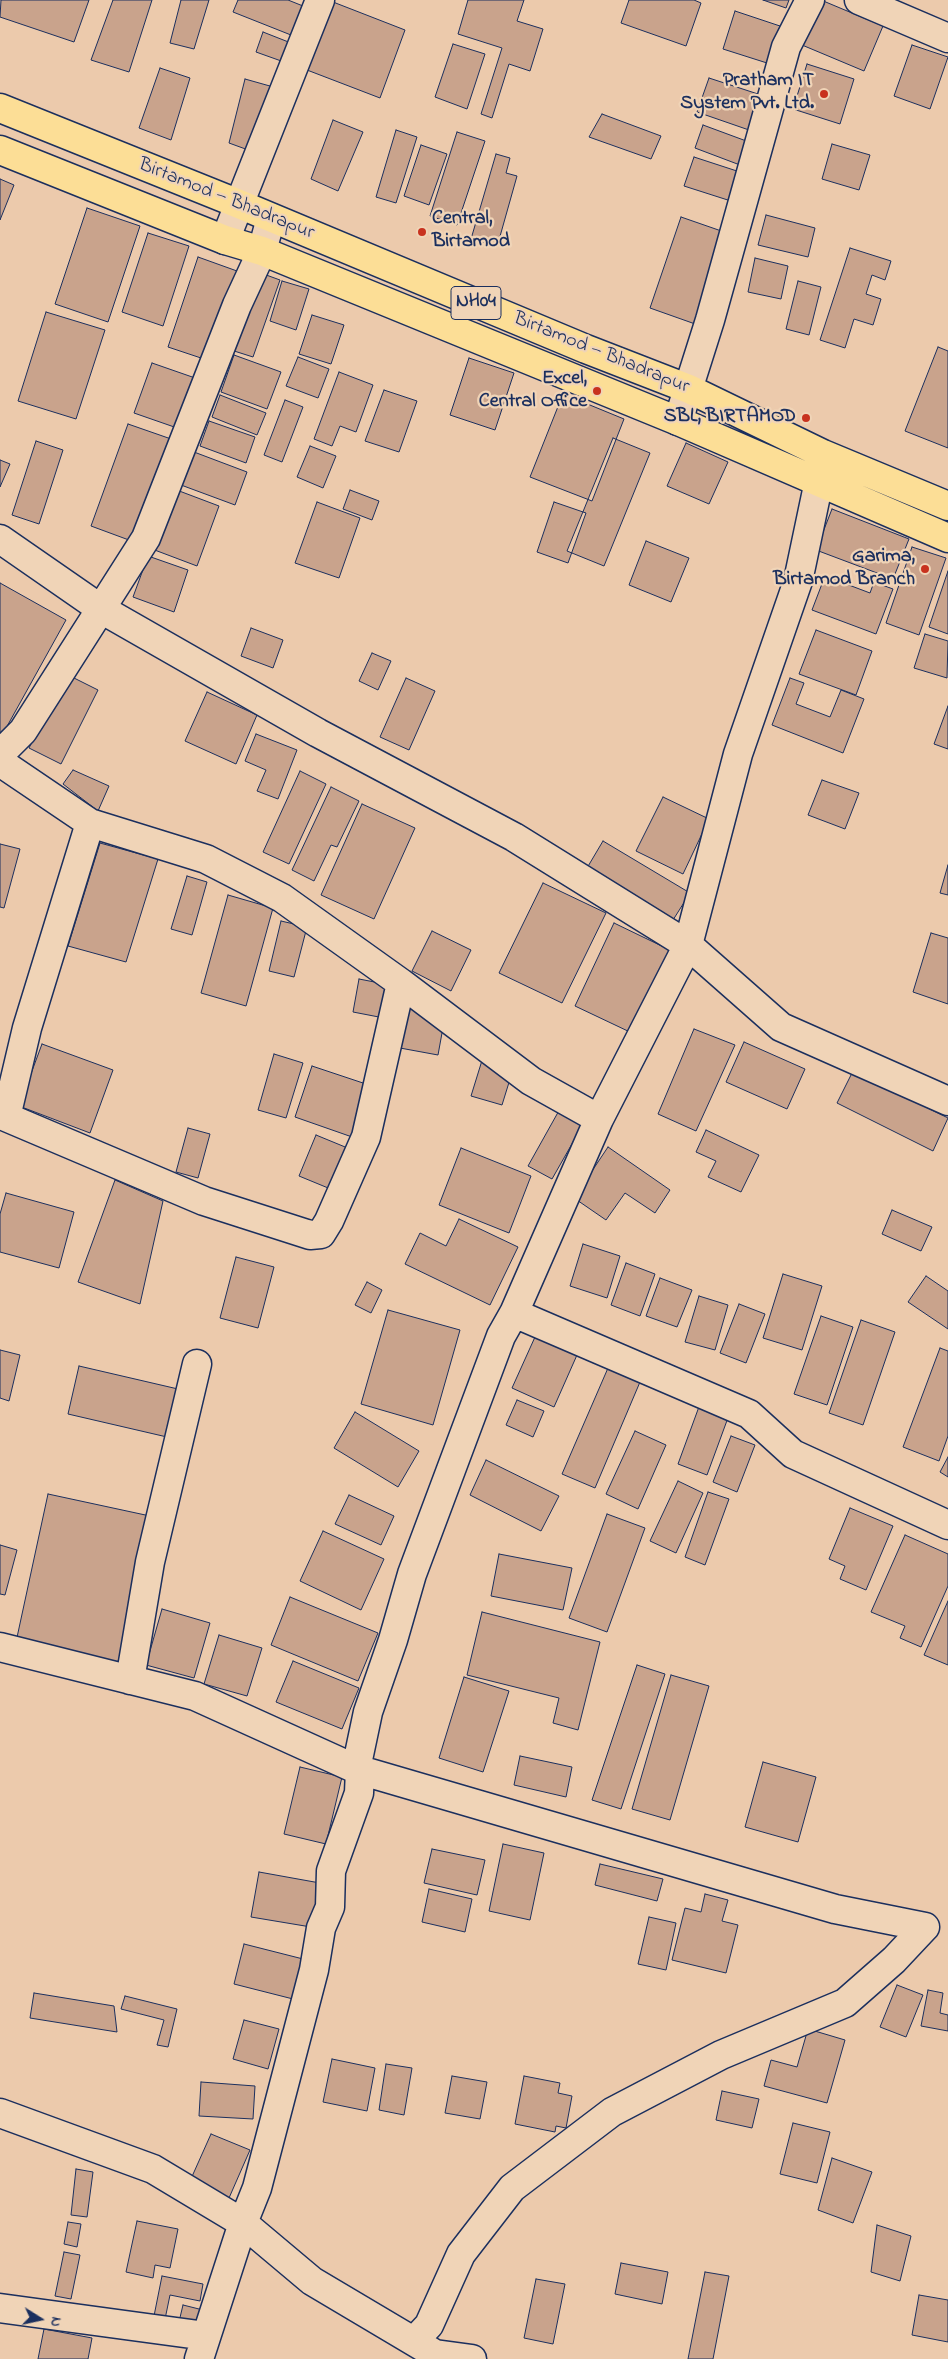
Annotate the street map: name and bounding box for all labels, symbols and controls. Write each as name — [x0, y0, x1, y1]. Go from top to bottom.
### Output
place label: Pratham IT System Pvt. Ltd. — [680, 70, 814, 117]
marker: Pratham IT System Pvt. Ltd. — [818, 88, 830, 100]
street label: Birtamod — Bhadrapur — [135, 154, 317, 246]
place label: Central, Birtamod — [432, 208, 510, 255]
marker: Central, Birtamod — [416, 226, 428, 238]
road number: NH04 — [451, 286, 501, 320]
street label: Birtamod — Bhadrapur — [510, 308, 692, 400]
place label: Excel, Central Office — [479, 368, 587, 415]
marker: Excel, Central Office — [591, 385, 603, 397]
place label: SBL, BIRTAMOD — [664, 406, 796, 430]
marker: SBL, BIRTAMOD — [800, 412, 812, 424]
place label: Garima, Birtamod Branch — [773, 546, 915, 593]
marker: Garima, Birtamod Branch — [919, 563, 931, 575]
north arrow — [15, 2294, 65, 2344]
text: N — [44, 2315, 66, 2328]

